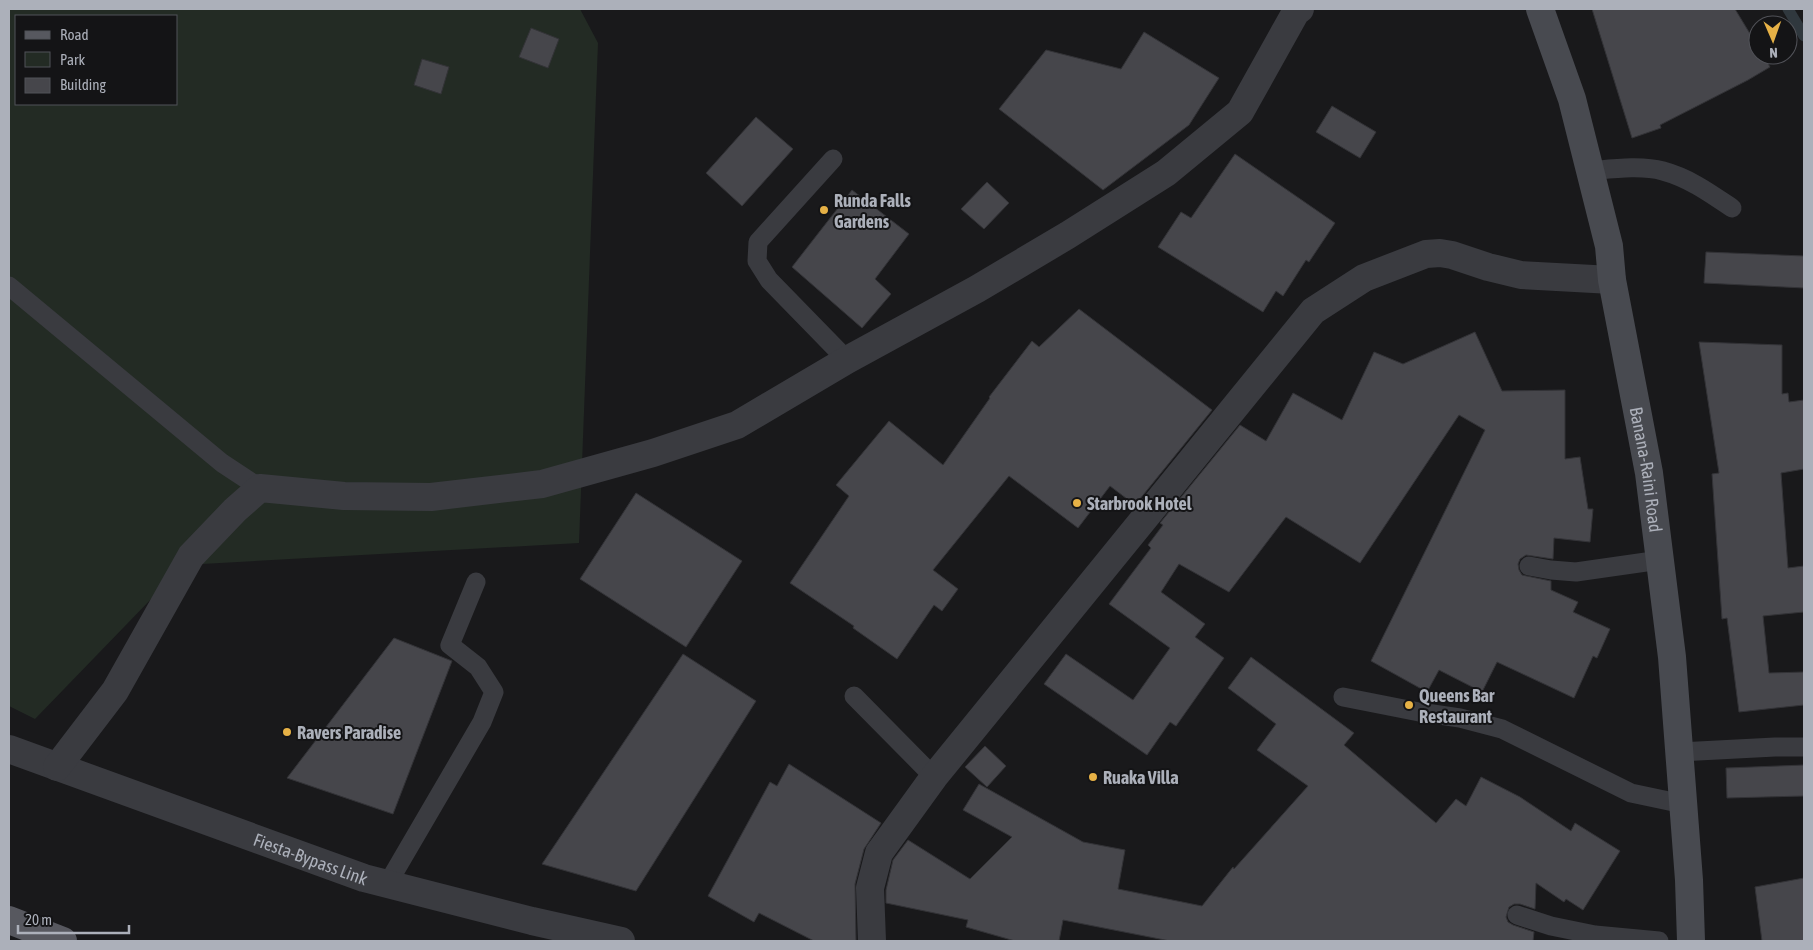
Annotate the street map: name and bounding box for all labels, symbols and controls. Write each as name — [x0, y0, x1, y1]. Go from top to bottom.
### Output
legend — [15, 15, 178, 105]
north arrow — [1748, 15, 1798, 65]
text: Road — [60, 26, 89, 43]
text: N — [1769, 45, 1778, 61]
text: Park — [60, 51, 85, 68]
text: Building — [60, 76, 106, 93]
place label: Runda Falls Gardens — [834, 190, 912, 232]
marker: Runda Falls Gardens — [818, 204, 830, 216]
street label: Banana-Raini Road — [1626, 405, 1667, 534]
place label: Starbrook Hotel — [1087, 493, 1192, 514]
marker: Starbrook Hotel — [1071, 497, 1083, 509]
place label: Queens Bar Restaurant — [1419, 685, 1495, 727]
marker: Queens Bar Restaurant — [1403, 699, 1415, 711]
place label: Ravers Paradise — [297, 722, 401, 743]
marker: Ravers Paradise — [281, 726, 293, 738]
place label: Ruaka Villa — [1103, 767, 1179, 788]
marker: Ruaka Villa — [1087, 771, 1099, 783]
street label: Fiesta-Bypass Link — [251, 828, 371, 889]
scale bar — [18, 902, 129, 934]
text: 20 m — [25, 911, 52, 928]

